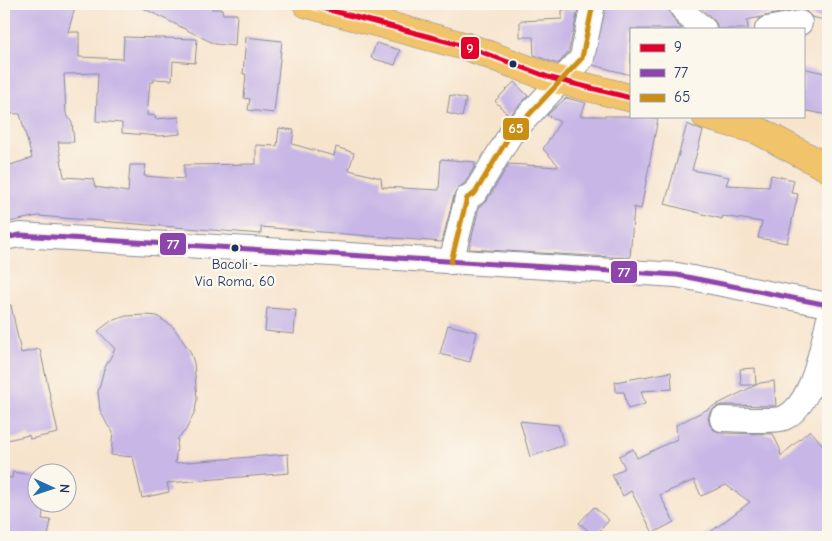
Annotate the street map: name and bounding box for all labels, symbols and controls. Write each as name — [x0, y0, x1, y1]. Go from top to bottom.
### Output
legend — [630, 28, 804, 118]
line badge: 9 — [460, 36, 480, 60]
text: 9 — [674, 38, 682, 56]
text: 9 — [466, 40, 474, 57]
unlabelled marker — [508, 59, 518, 69]
text: 77 — [674, 64, 688, 82]
text: 65 — [674, 88, 690, 106]
line badge: 65 — [502, 117, 530, 141]
text: 65 — [509, 120, 523, 137]
line badge: 77 — [159, 232, 187, 256]
text: 77 — [167, 236, 180, 253]
marker: Bacoli - Via Roma, 60 — [230, 243, 240, 253]
place label: Bacoli - Via Roma, 60 — [195, 256, 275, 290]
line badge: 77 — [610, 260, 638, 284]
text: 77 — [618, 264, 631, 281]
north arrow — [28, 464, 78, 514]
text: N — [56, 484, 73, 494]

